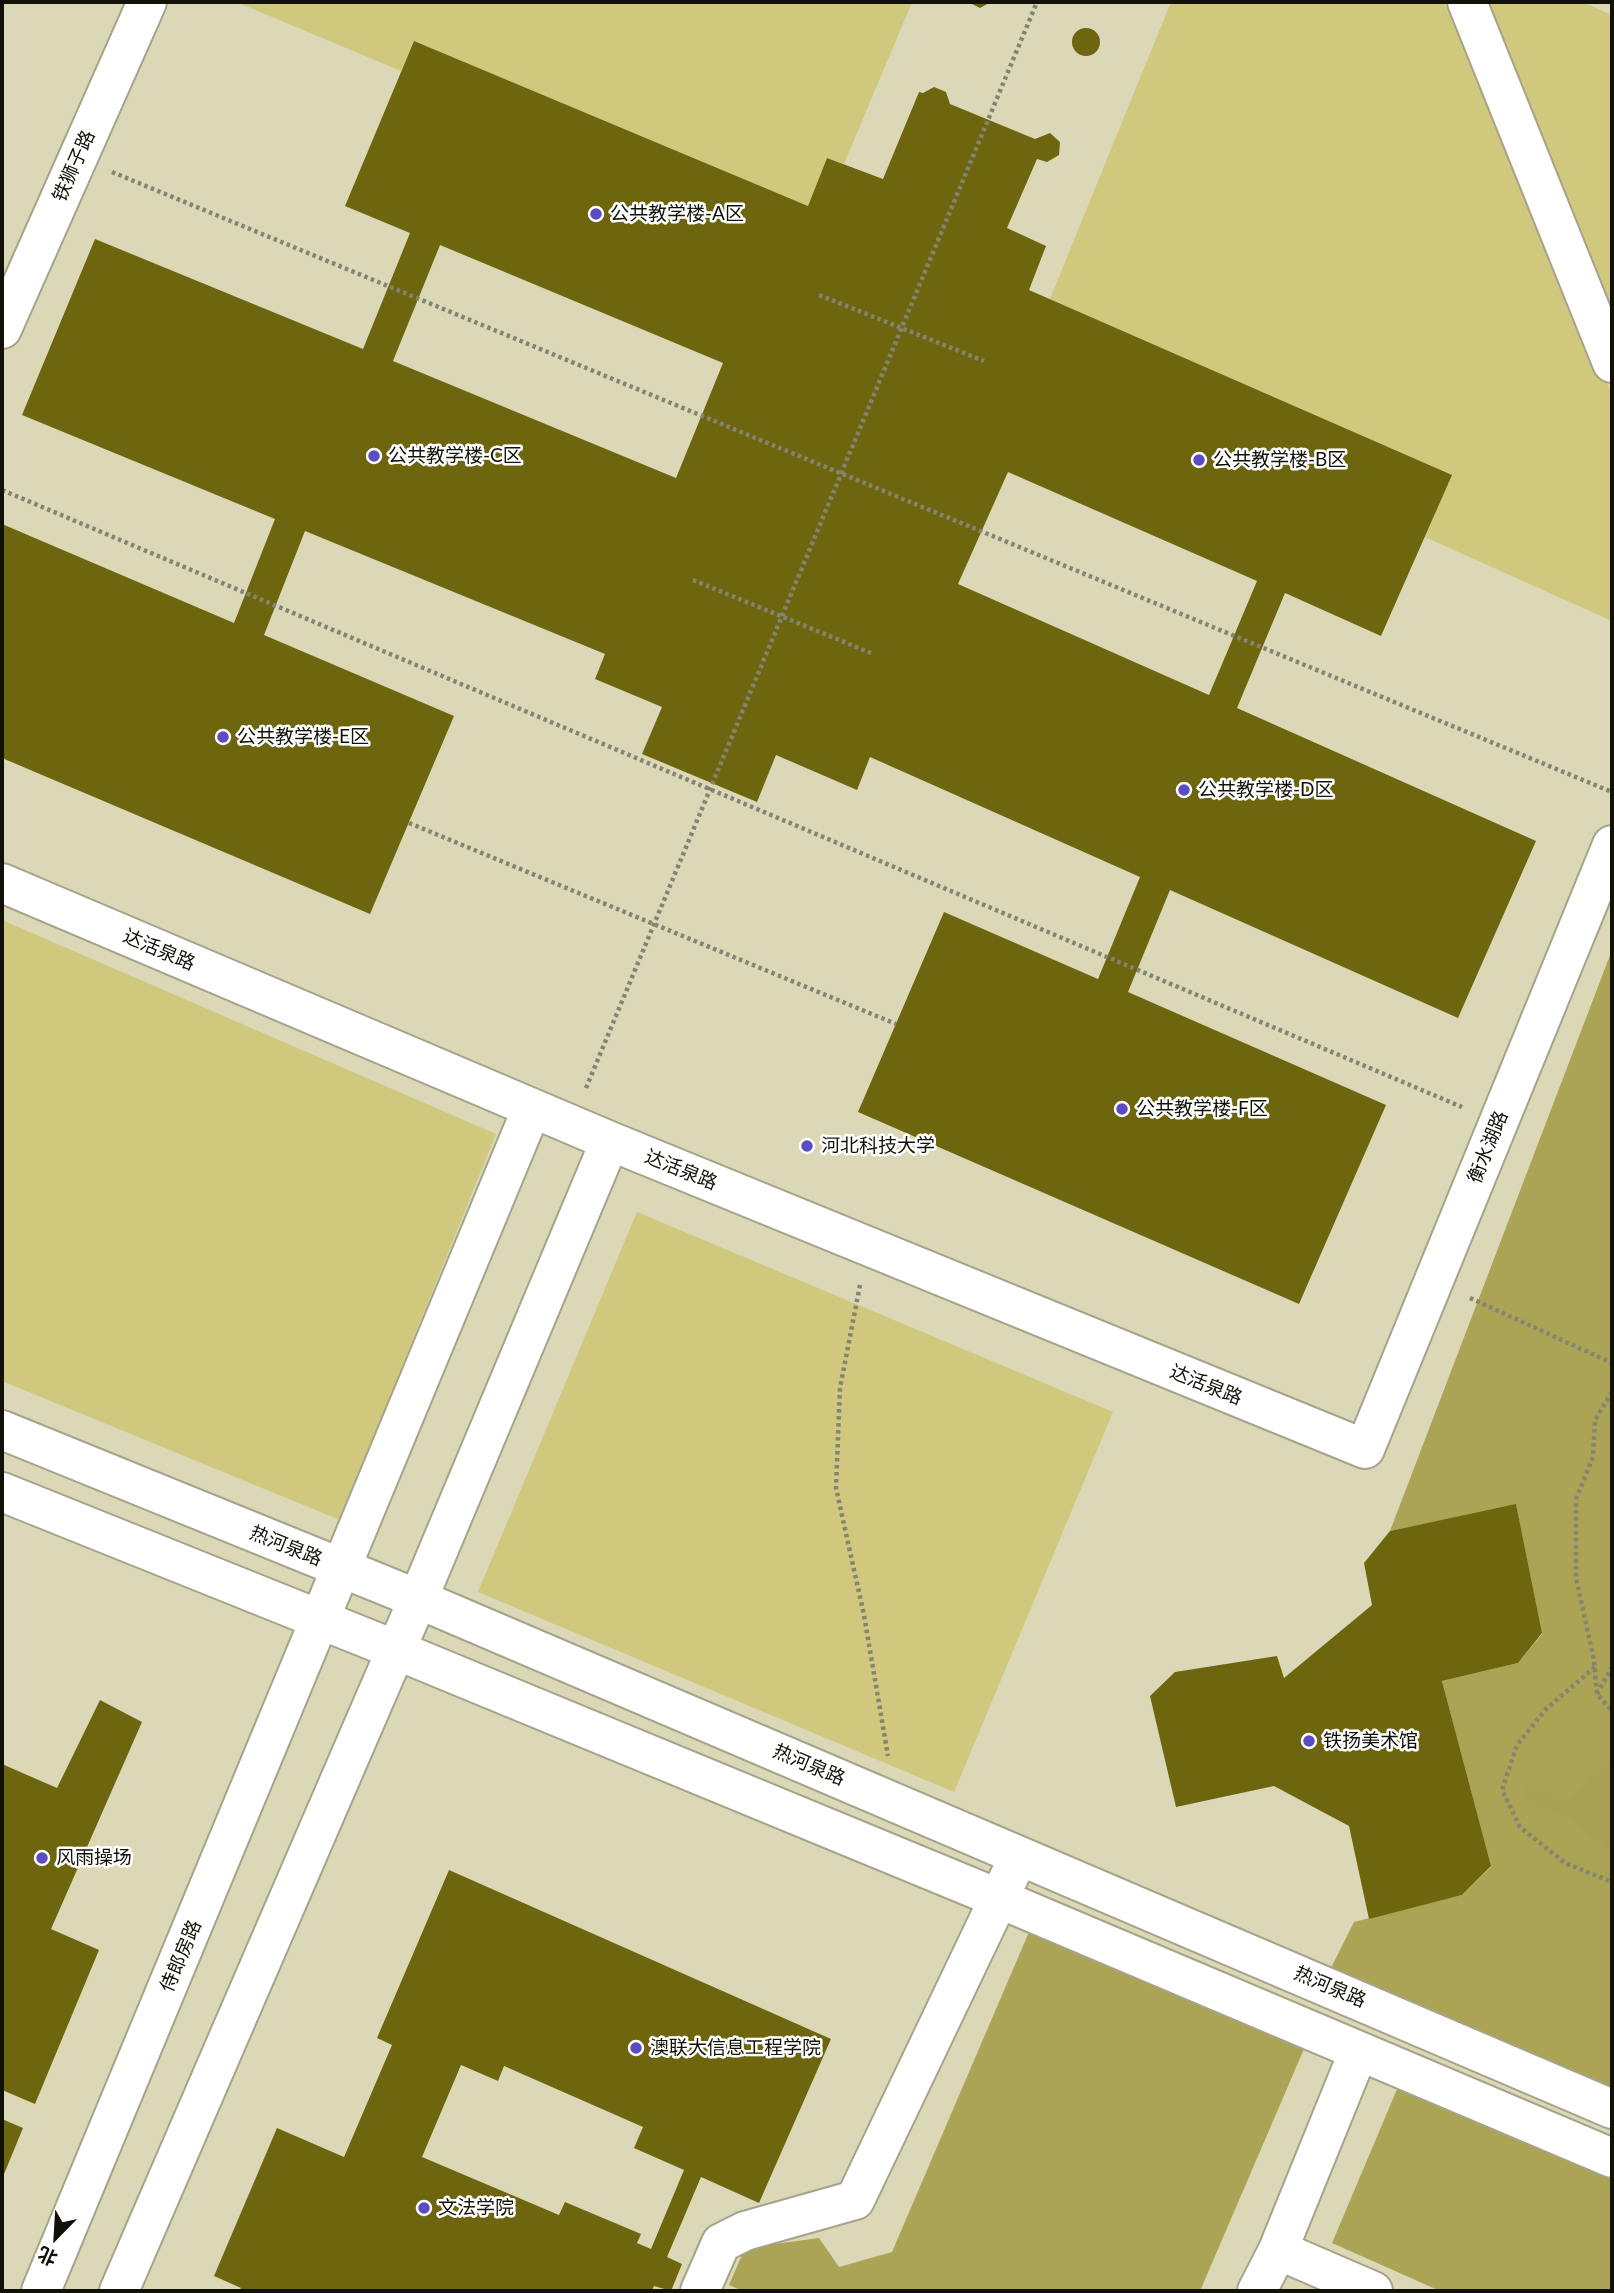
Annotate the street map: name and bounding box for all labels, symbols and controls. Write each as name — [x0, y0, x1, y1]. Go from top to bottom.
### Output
street label: 铁狮子路 — [48, 127, 100, 205]
place label: 公共教学楼-A区 — [610, 203, 744, 225]
marker: 公共教学楼-A区 — [588, 206, 604, 222]
place label: 公共教学楼-C区 — [388, 445, 522, 467]
marker: 公共教学楼-C区 — [366, 448, 382, 464]
place label: 公共教学楼-B区 — [1213, 449, 1346, 471]
marker: 公共教学楼-B区 — [1191, 452, 1207, 468]
place label: 公共教学楼-E区 — [237, 726, 369, 748]
marker: 公共教学楼-E区 — [215, 729, 231, 745]
place label: 公共教学楼-D区 — [1198, 779, 1334, 801]
marker: 公共教学楼-D区 — [1176, 782, 1192, 798]
street label: 达活泉路 — [120, 925, 198, 975]
place label: 公共教学楼-F区 — [1136, 1098, 1268, 1120]
marker: 公共教学楼-F区 — [1114, 1101, 1130, 1117]
street label: 衡水湖路 — [1463, 1107, 1513, 1187]
place label: 河北科技大学 — [821, 1135, 935, 1157]
marker: 河北科技大学 — [799, 1138, 815, 1154]
street label: 达活泉路 — [641, 1145, 721, 1195]
street label: 达活泉路 — [1166, 1360, 1246, 1410]
street label: 热河泉路 — [246, 1521, 326, 1571]
place label: 铁扬美术馆 — [1323, 1730, 1418, 1752]
marker: 铁扬美术馆 — [1301, 1733, 1317, 1749]
street label: 热河泉路 — [770, 1740, 848, 1790]
place label: 风雨操场 — [56, 1847, 132, 1869]
marker: 风雨操场 — [34, 1850, 50, 1866]
street label: 侍郎房路 — [156, 1917, 206, 1995]
street label: 热河泉路 — [1291, 1962, 1369, 2012]
place label: 澳联大信息工程学院 — [650, 2037, 821, 2059]
marker: 澳联大信息工程学院 — [628, 2040, 644, 2056]
place label: 文法学院 — [438, 2197, 514, 2219]
marker: 文法学院 — [416, 2200, 432, 2216]
north arrow — [21, 2202, 91, 2272]
text: 北 — [34, 2242, 61, 2271]

